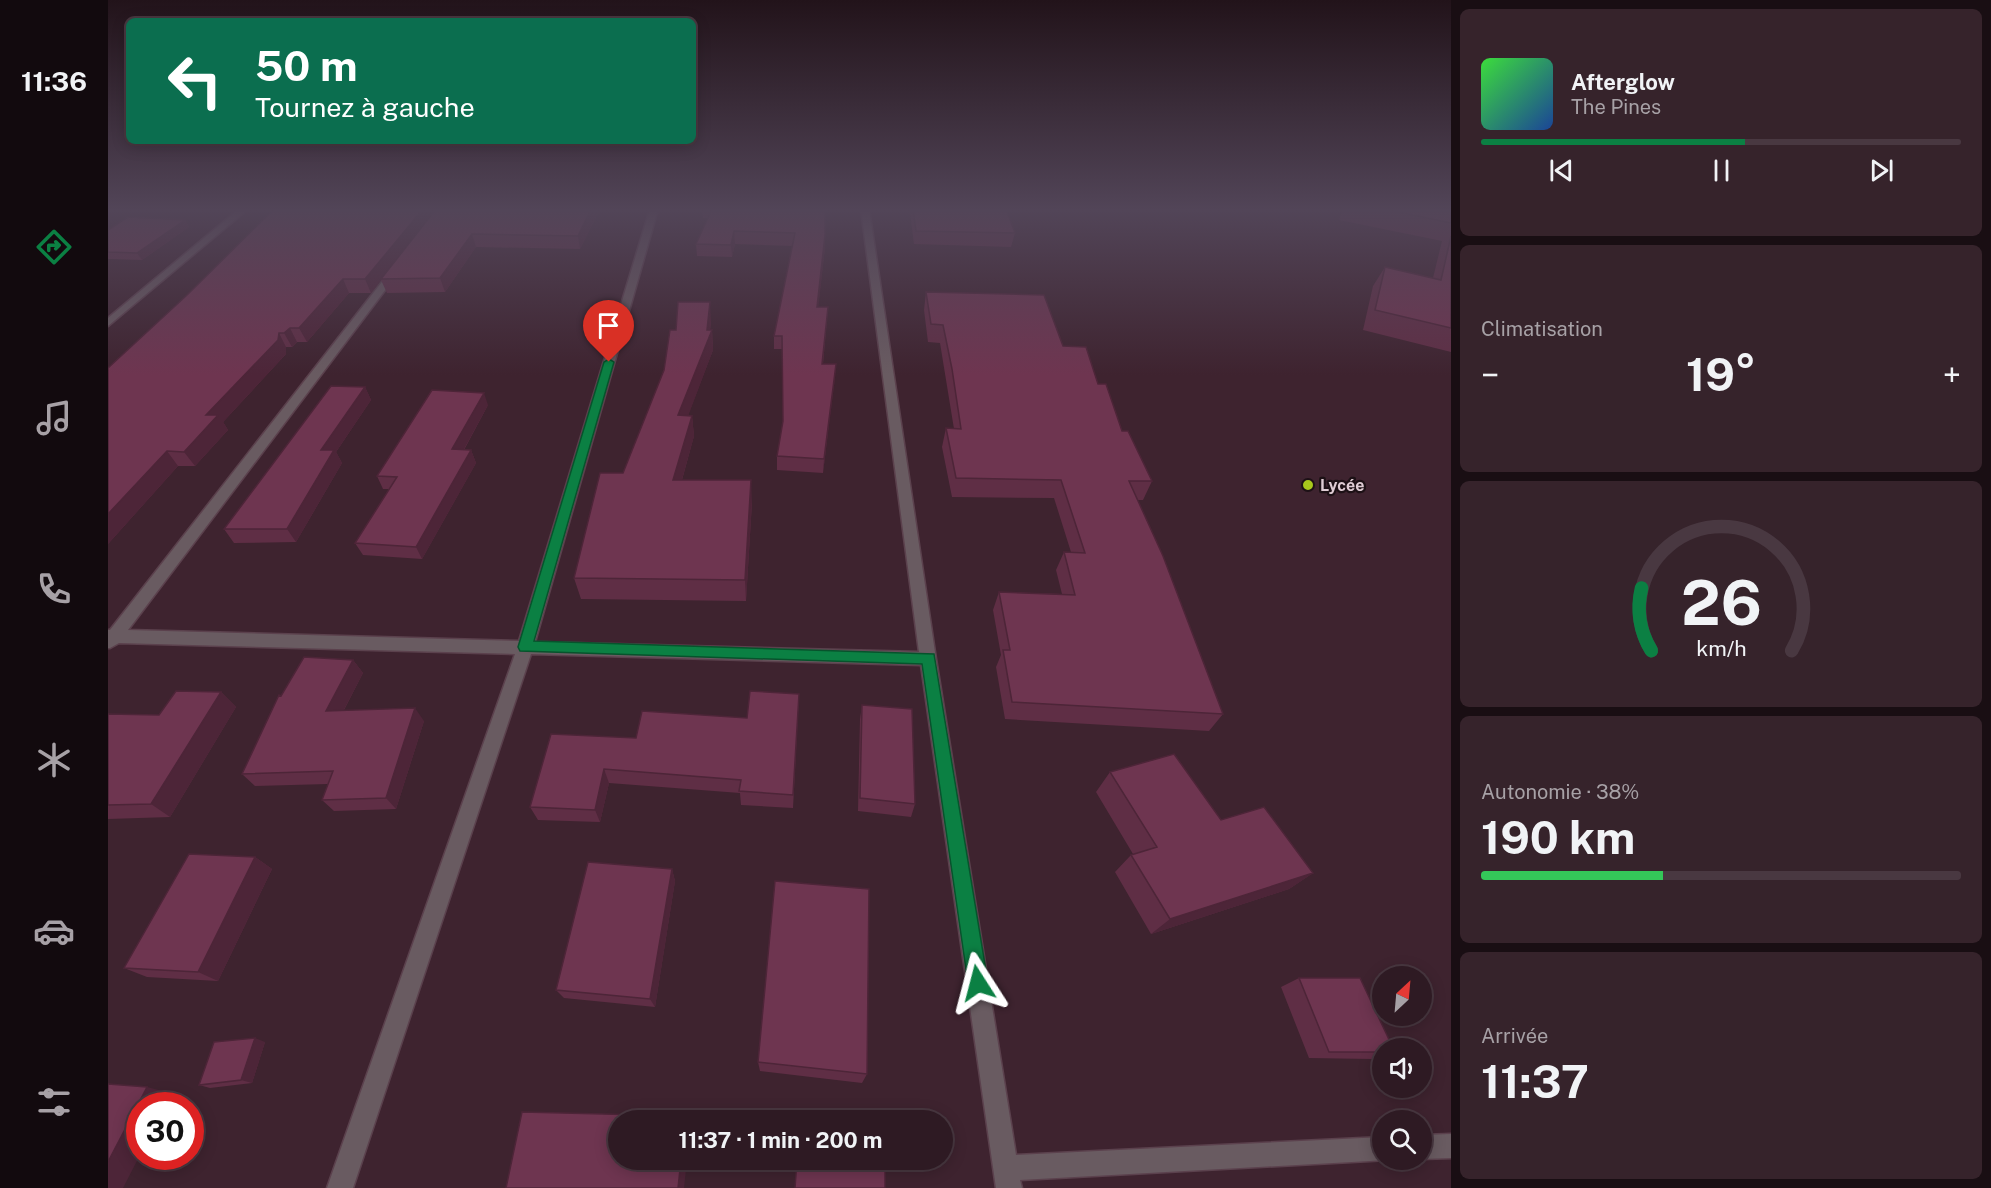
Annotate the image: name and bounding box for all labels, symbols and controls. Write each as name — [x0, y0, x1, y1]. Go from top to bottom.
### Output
text: 50 m — [255, 41, 358, 90]
icon: left — [156, 42, 234, 120]
text: 11:36 — [21, 65, 87, 97]
text: Afterglow — [1571, 69, 1675, 95]
text: Tournez à gauche — [255, 91, 475, 123]
text: The Pines — [1571, 95, 1661, 119]
icon: previous — [1545, 154, 1578, 187]
icon: pause — [1705, 154, 1738, 187]
icon: next — [1865, 154, 1898, 187]
icon: directions — [33, 226, 75, 268]
pin — [583, 300, 634, 362]
icon: arrive — [592, 309, 625, 342]
text: Climatisation — [1481, 317, 1603, 341]
text: 19° — [1686, 348, 1756, 401]
text: − — [1481, 356, 1499, 394]
text: + — [1943, 356, 1961, 394]
icon: music — [33, 397, 75, 439]
place label: Lycée — [1320, 476, 1364, 495]
marker: Lycée — [1301, 478, 1315, 492]
text: 26 — [1681, 566, 1761, 639]
icon: phone — [33, 568, 75, 610]
text: km/h — [1696, 636, 1746, 661]
icon: climate — [33, 739, 75, 781]
text: Autonomie · 38% — [1481, 780, 1639, 804]
text: 190 km — [1481, 811, 1635, 864]
icon: car — [33, 910, 75, 952]
position arrow — [946, 951, 1010, 1015]
north arrow — [1372, 966, 1432, 1026]
map controls — [1372, 966, 1432, 1170]
text: Arrivée — [1481, 1024, 1548, 1048]
button: sound — [1372, 1038, 1432, 1098]
text: 11:37 — [1481, 1055, 1589, 1108]
icon: filters — [33, 1081, 75, 1123]
speed limit sign: 30 — [126, 1092, 204, 1170]
button: search — [1372, 1110, 1432, 1170]
text: 11:37 · 1 min · 200 m — [679, 1127, 882, 1153]

